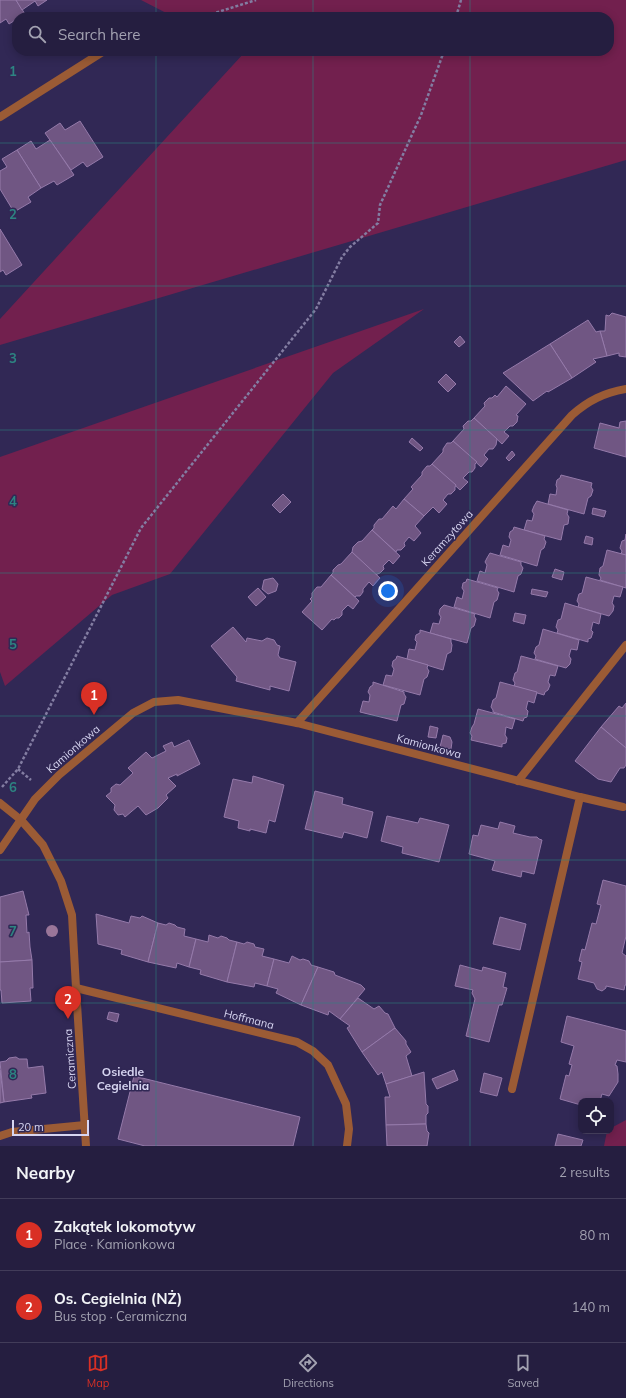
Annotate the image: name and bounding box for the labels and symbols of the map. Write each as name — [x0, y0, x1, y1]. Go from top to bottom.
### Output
text: 1 — [9, 63, 17, 79]
text: 2 — [9, 206, 17, 222]
text: 3 — [9, 350, 17, 366]
text: 4 — [9, 493, 17, 509]
street label: Keramzytowa — [418, 507, 476, 569]
your location — [378, 581, 398, 601]
text: 5 — [9, 636, 17, 652]
pin: 1 — [81, 682, 107, 715]
street label: Kamionkowa — [43, 722, 103, 776]
street label: Kamionkowa — [395, 731, 463, 761]
text: 6 — [9, 779, 17, 795]
text: 7 — [9, 923, 17, 939]
pin: 2 — [55, 986, 81, 1019]
street label: Hoffmana — [222, 1006, 276, 1032]
street label: Ceramiczna — [61, 1029, 79, 1089]
district label: Osiedle Cegielnia — [97, 1064, 149, 1093]
text: 8 — [9, 1066, 17, 1082]
scale bar — [12, 1118, 89, 1137]

